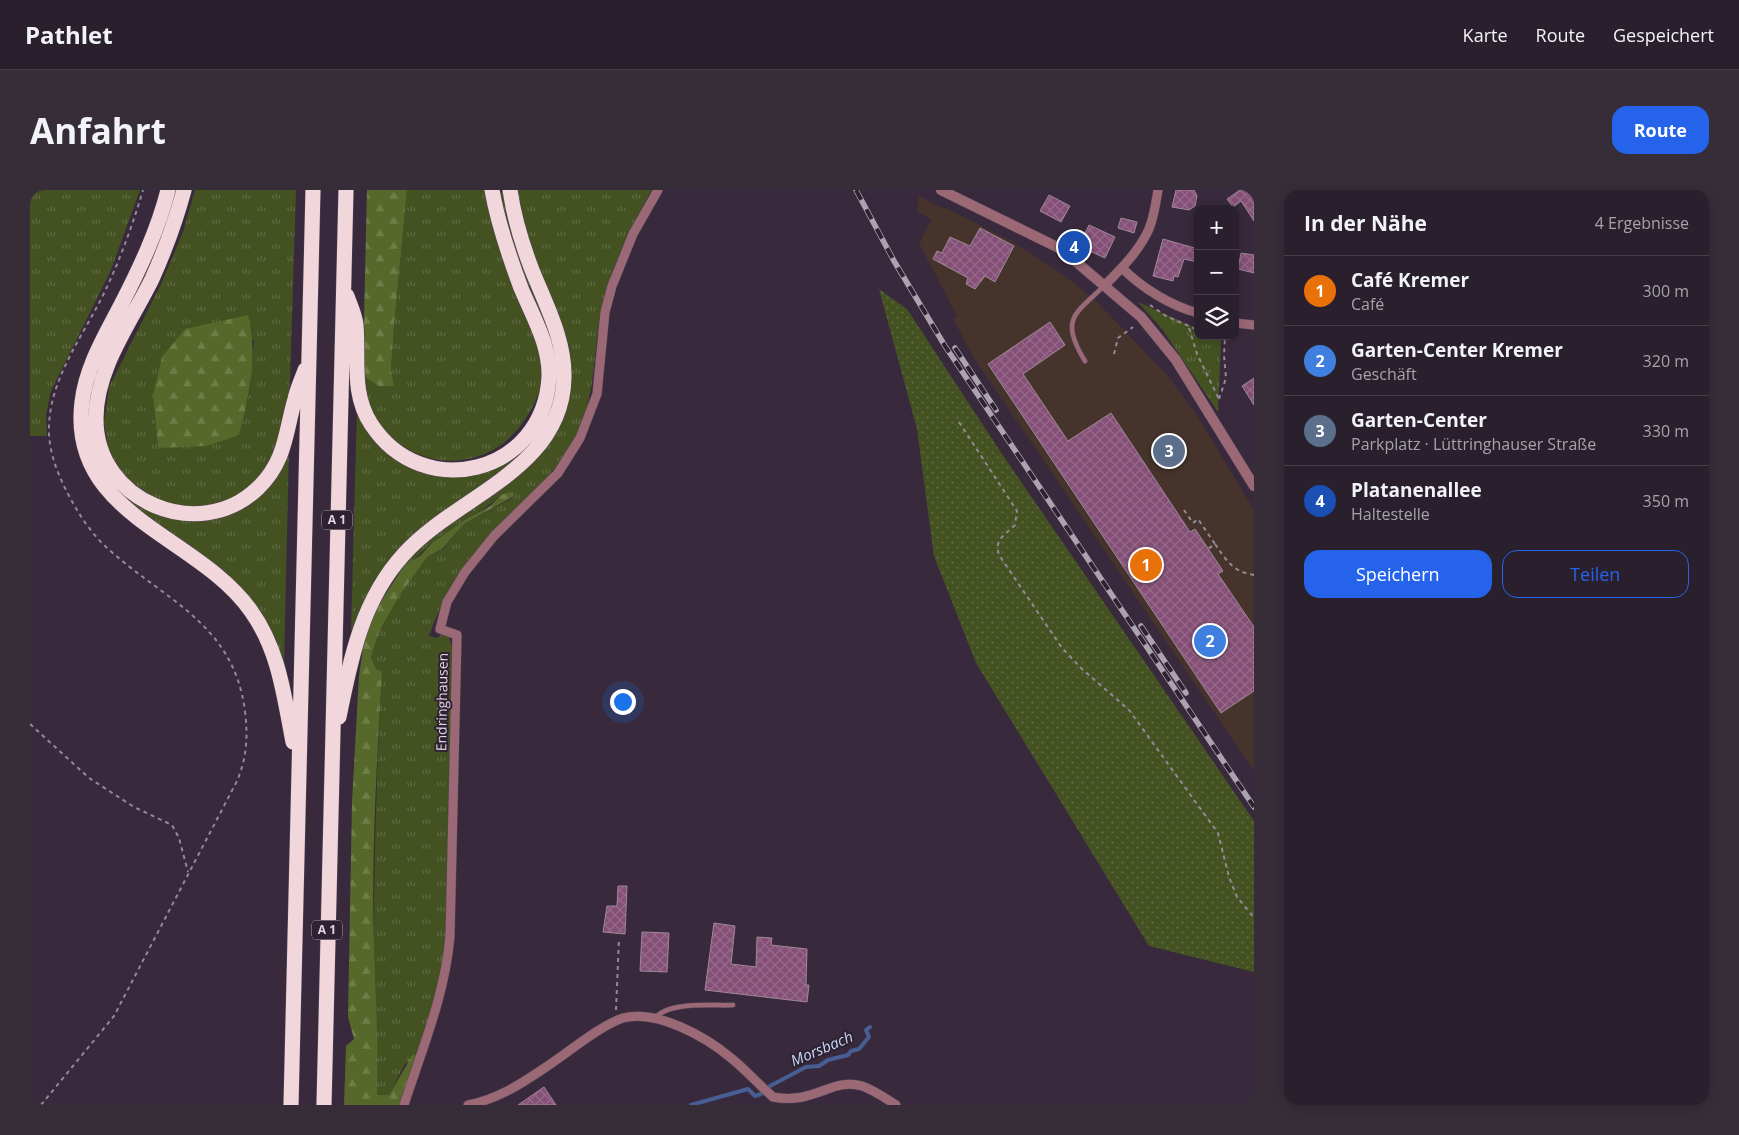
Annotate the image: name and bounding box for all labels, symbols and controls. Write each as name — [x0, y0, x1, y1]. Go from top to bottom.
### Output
text: Pathlet — [25, 18, 113, 51]
text: Karte — [1463, 23, 1508, 47]
text: Route — [1536, 23, 1585, 47]
text: Gespeichert — [1613, 23, 1714, 47]
button: Route — [1612, 106, 1709, 154]
text: Anfahrt — [30, 107, 166, 154]
map controls — [1194, 205, 1239, 340]
button: + — [1194, 205, 1239, 250]
text: In der Nähe — [1304, 209, 1427, 237]
text: 4 Ergebnisse — [1595, 212, 1689, 234]
pin: 4 — [1058, 228, 1090, 266]
button: − — [1194, 250, 1239, 295]
text: Café Kremer — [1351, 267, 1469, 293]
text: 1 — [1315, 280, 1325, 302]
text: 300 m — [1643, 280, 1689, 302]
text: Café — [1351, 293, 1384, 315]
button: layers — [1194, 295, 1239, 340]
text: Garten-Center Kremer — [1351, 337, 1563, 363]
text: 2 — [1315, 350, 1325, 372]
text: 320 m — [1643, 350, 1689, 372]
text: Geschäft — [1351, 363, 1417, 385]
text: Garten-Center — [1351, 407, 1487, 433]
text: 3 — [1315, 420, 1325, 442]
text: 330 m — [1643, 420, 1689, 442]
pin: 3 — [1153, 432, 1185, 470]
text: Parkplatz · Lüttringhauser Straße — [1351, 433, 1596, 455]
text: Platanenallee — [1351, 477, 1482, 503]
text: 4 — [1315, 490, 1325, 512]
text: 350 m — [1643, 490, 1689, 512]
text: Haltestelle — [1351, 503, 1430, 525]
road number: A 1 — [322, 510, 352, 530]
pin: 1 — [1130, 546, 1162, 584]
button: Speichern — [1304, 550, 1492, 598]
button: Teilen — [1502, 550, 1689, 598]
pin: 2 — [1194, 622, 1226, 660]
street label: Endringhausen — [431, 653, 452, 751]
your location — [610, 689, 636, 715]
road number: A 1 — [312, 920, 342, 940]
water label: Morsbach — [787, 1026, 856, 1070]

